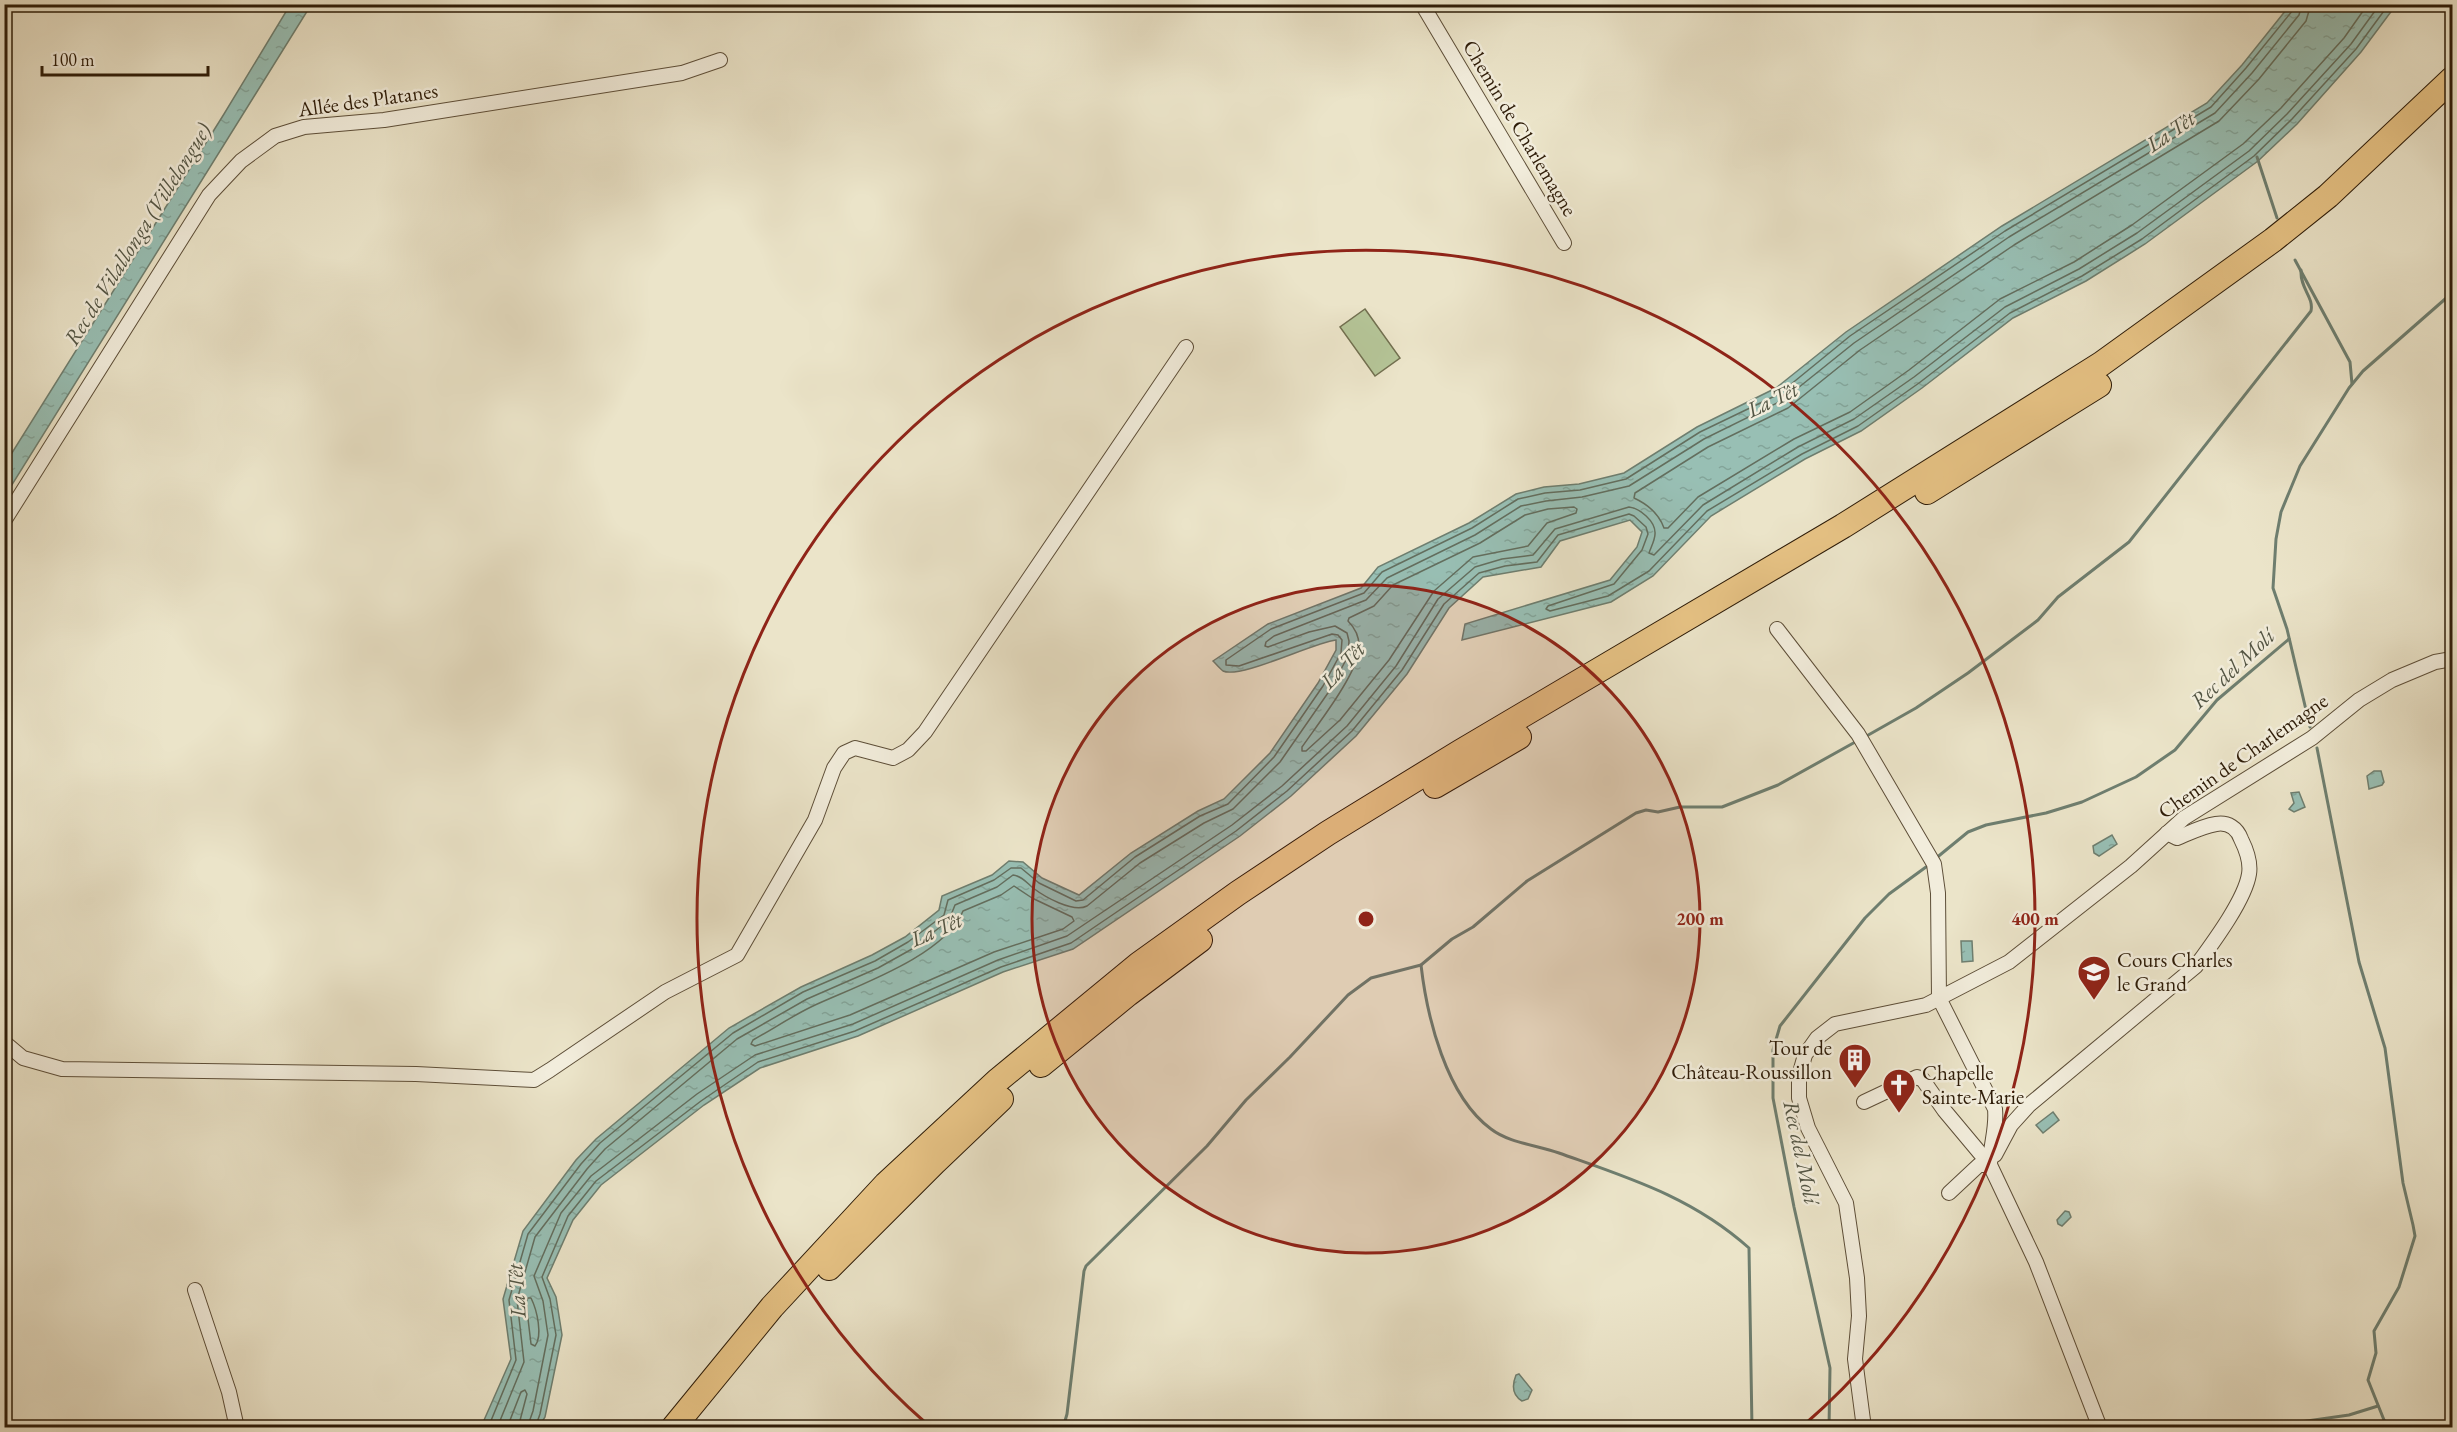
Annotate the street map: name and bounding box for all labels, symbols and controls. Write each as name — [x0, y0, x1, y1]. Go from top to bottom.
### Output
street label: Chemin de Charlemagne — [1457, 35, 1584, 221]
scale bar — [42, 39, 208, 77]
text: 100 m — [51, 48, 95, 71]
street label: Allée des Platanes — [295, 76, 440, 123]
water label: La Têt — [2139, 103, 2202, 159]
water label: Rec de Vilallonga (Villelongue) — [57, 117, 218, 351]
water label: La Têt — [1741, 374, 1804, 425]
water label: Rec del Molí — [2184, 620, 2283, 715]
water label: La Têt — [1313, 635, 1372, 696]
street label: Chemin de Charlemagne — [2153, 687, 2333, 824]
water label: La Têt — [905, 905, 968, 954]
text: 200 m — [1676, 907, 1724, 930]
text: 400 m — [2011, 907, 2059, 930]
centre of rings — [1356, 909, 1376, 929]
place label: Cours Charles le Grand — [2117, 946, 2233, 997]
school or university icon: Cours Charles le Grand — [2076, 954, 2112, 1001]
place label: Tour de Château-Roussillon — [1671, 1034, 1832, 1085]
building icon: Tour de Château-Roussillon — [1837, 1042, 1873, 1089]
place label: Chapelle Sainte-Marie — [1922, 1059, 2024, 1110]
church icon: Chapelle Sainte-Marie — [1881, 1067, 1917, 1114]
water label: Rec del Molí — [1776, 1098, 1827, 1209]
water label: La Têt — [500, 1261, 533, 1320]

